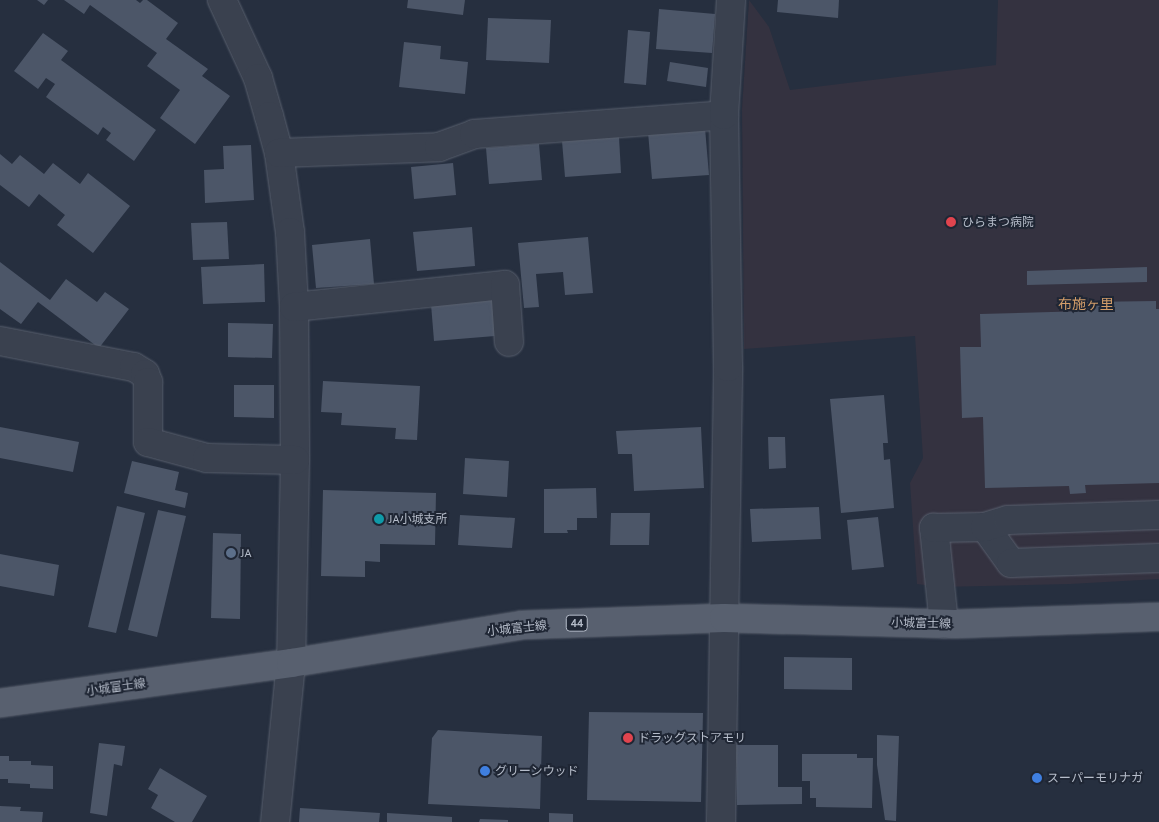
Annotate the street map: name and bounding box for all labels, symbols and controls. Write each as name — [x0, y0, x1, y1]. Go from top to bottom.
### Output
marker: ひらまつ病院 — [944, 215, 958, 229]
place label: ひらまつ病院 — [962, 215, 1034, 229]
district label: 布施ヶ里 — [1058, 296, 1114, 312]
place label: JA小城支所 — [389, 512, 448, 526]
marker: JA小城支所 — [373, 513, 385, 525]
place label: JA — [241, 546, 252, 560]
marker: JA — [225, 547, 237, 559]
road number: 44 — [566, 614, 588, 632]
street label: 小城富士線 — [891, 615, 951, 631]
street label: 小城富士線 — [486, 618, 548, 638]
street label: 小城富士線 — [85, 676, 147, 698]
place label: ドラッグストアモリ — [638, 731, 746, 745]
marker: ドラッグストアモリ — [622, 732, 634, 744]
place label: グリーンウッド — [495, 764, 579, 778]
marker: グリーンウッド — [479, 765, 491, 777]
place label: スーパーモリナガ — [1047, 771, 1143, 785]
marker: スーパーモリナガ — [1031, 772, 1043, 784]

